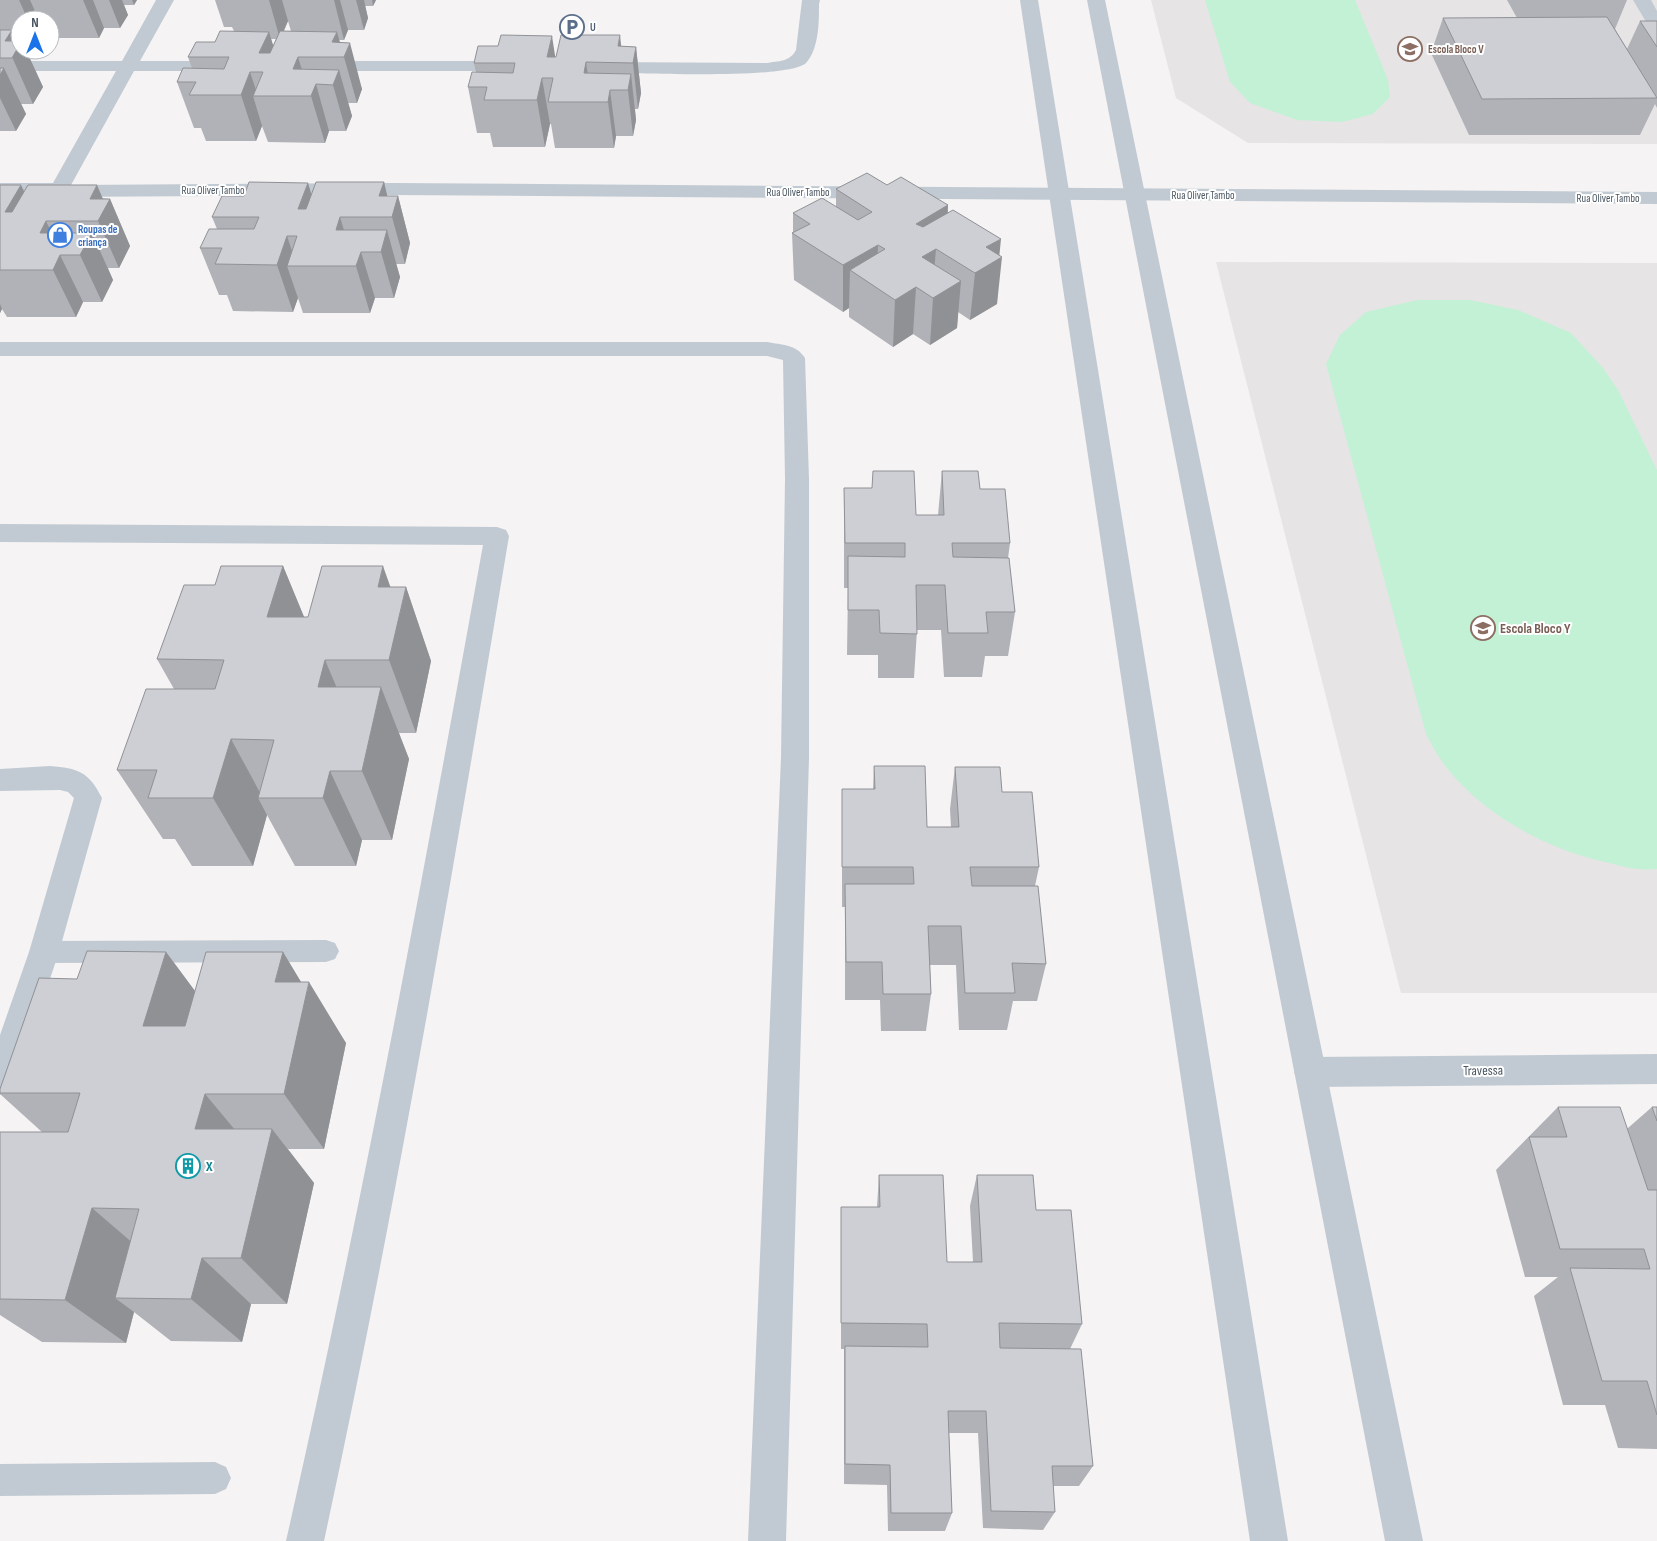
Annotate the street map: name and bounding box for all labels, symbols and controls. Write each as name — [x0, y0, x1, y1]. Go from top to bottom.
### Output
north arrow — [10, 10, 60, 60]
text: N — [31, 14, 39, 31]
parking icon: U — [559, 14, 585, 40]
place label: U — [590, 21, 596, 34]
school or university icon: Escola Bloco V — [1397, 36, 1423, 62]
place label: Escola Bloco V — [1428, 43, 1484, 56]
street label: Rua Oliver Tambo — [181, 184, 245, 197]
street label: Rua Oliver Tambo — [766, 186, 830, 199]
street label: Rua Oliver Tambo — [1171, 189, 1235, 202]
street label: Rua Oliver Tambo — [1576, 192, 1640, 205]
shop icon: Roupas de criança — [47, 222, 73, 248]
place label: Roupas de criança — [78, 223, 118, 249]
school or university icon: Escola Bloco Y — [1470, 615, 1496, 641]
place label: Escola Bloco Y — [1500, 620, 1571, 637]
street label: Travessa — [1463, 1062, 1503, 1079]
building icon: X — [175, 1153, 201, 1179]
place label: X — [205, 1158, 213, 1175]

